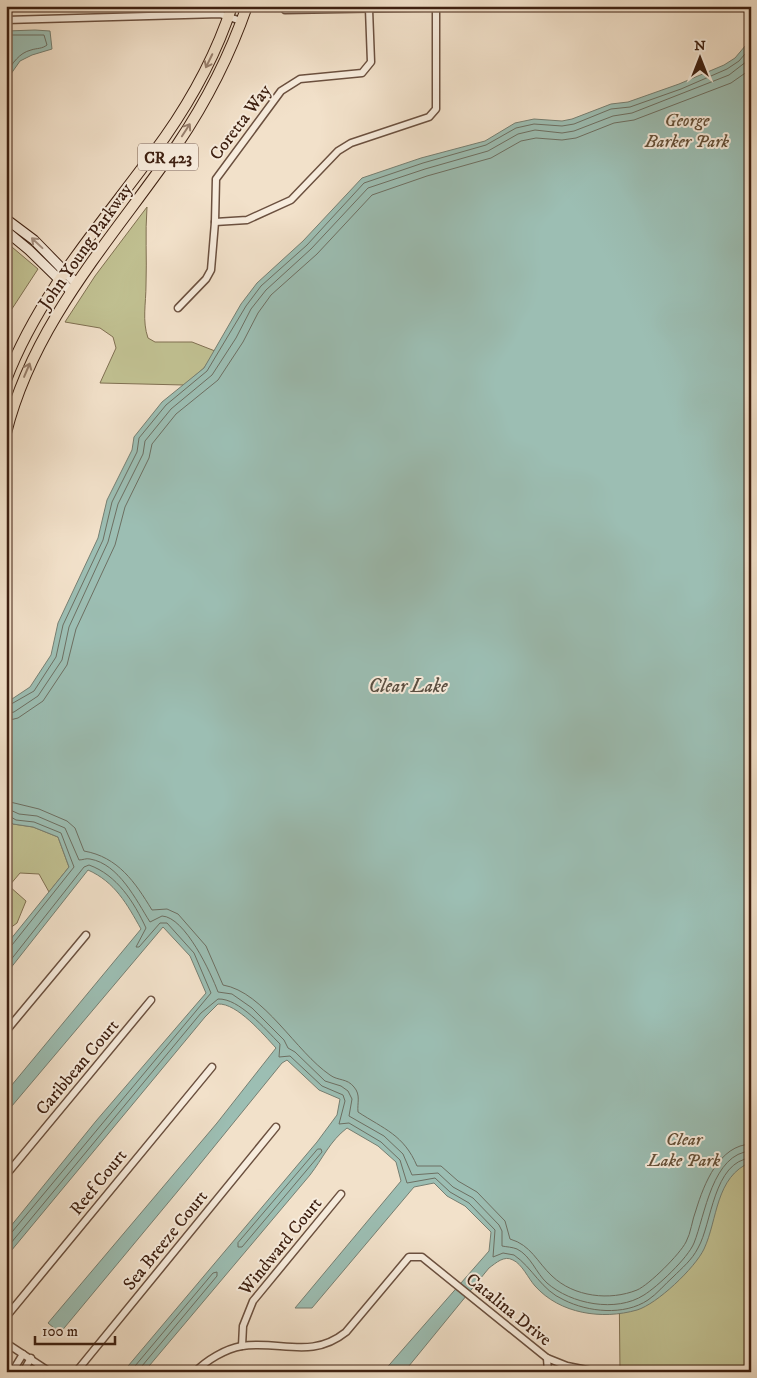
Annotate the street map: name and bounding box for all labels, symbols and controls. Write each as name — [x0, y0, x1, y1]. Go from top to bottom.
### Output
north arrow — [674, 32, 724, 82]
text: N — [694, 37, 706, 55]
one-way arrow — [204, 54, 214, 69]
street label: Coretta Way — [205, 80, 277, 165]
park label: George Barker Park — [644, 110, 730, 153]
one-way arrow — [181, 123, 192, 137]
road number: CR 423 — [138, 144, 198, 170]
street label: John Young Parkway — [33, 179, 138, 316]
one-way arrow — [31, 237, 43, 249]
one-way arrow — [23, 363, 33, 378]
water label: Clear Lake — [369, 675, 448, 698]
street label: Caribbean Court — [31, 1015, 124, 1120]
park label: Clear Lake Park — [647, 1129, 721, 1172]
street label: Reef Court — [66, 1145, 132, 1220]
street label: Sea Breeze Court — [119, 1186, 213, 1295]
street label: Windward Court — [234, 1193, 327, 1301]
street label: Catalina Drive — [461, 1268, 556, 1351]
scale bar — [35, 1313, 115, 1345]
text: 100 m — [42, 1322, 78, 1341]

